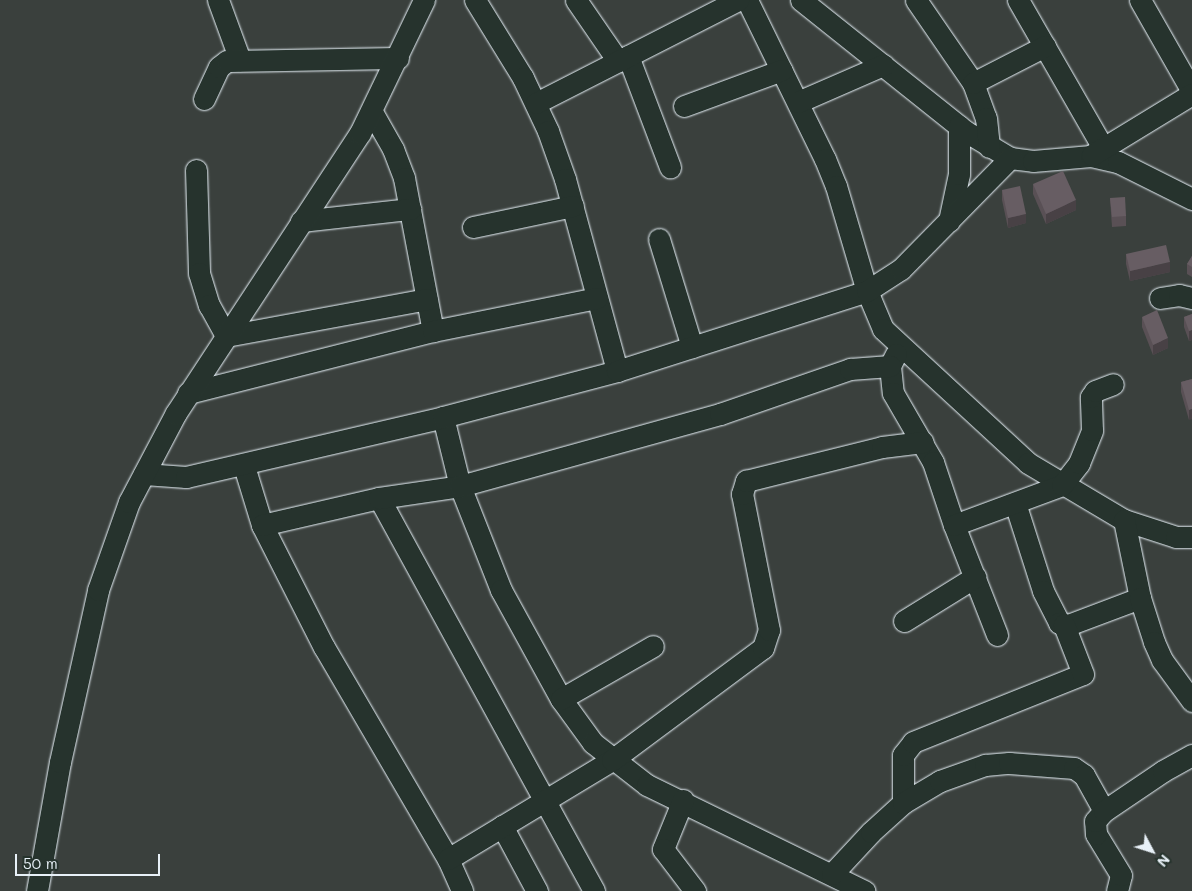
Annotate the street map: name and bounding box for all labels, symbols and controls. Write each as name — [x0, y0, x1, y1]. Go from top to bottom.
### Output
north arrow — [1127, 826, 1177, 876]
scale bar — [18, 844, 162, 876]
text: N — [1153, 851, 1175, 871]
text: 50 m — [23, 853, 58, 873]

